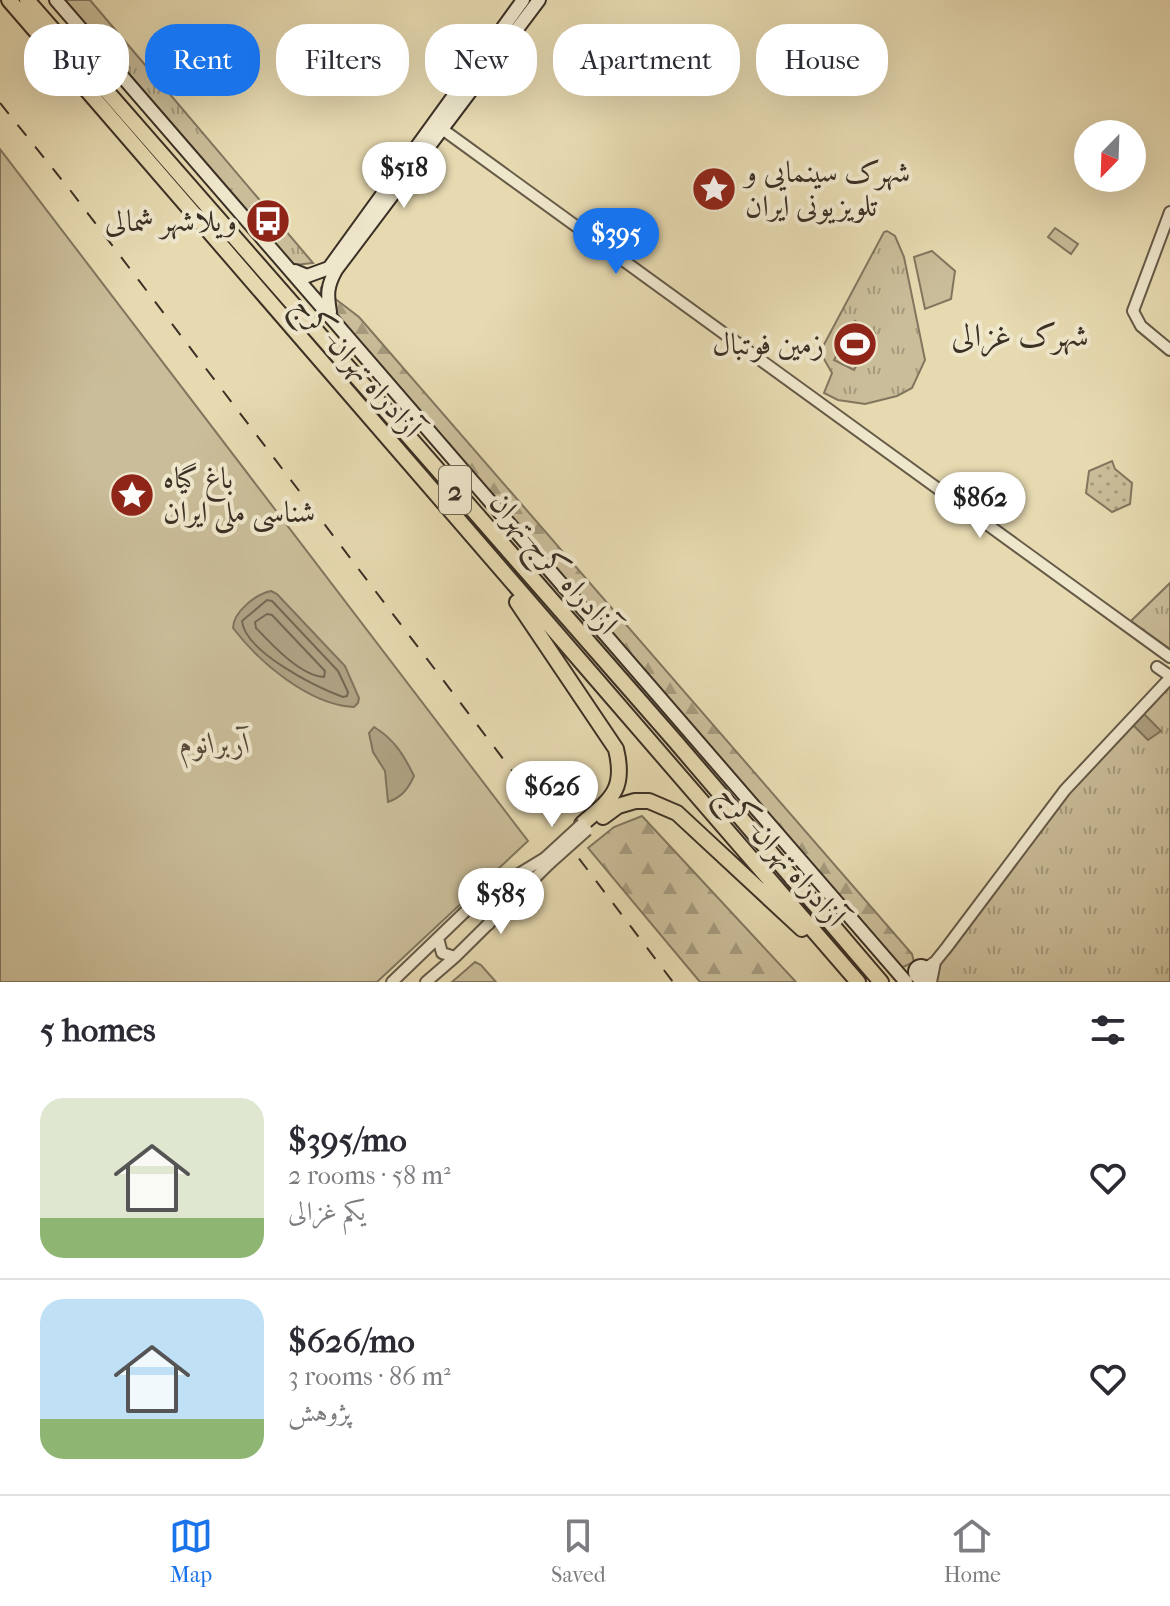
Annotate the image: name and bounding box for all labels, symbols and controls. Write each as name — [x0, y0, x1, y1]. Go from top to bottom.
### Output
chip: Buy — [24, 24, 129, 96]
chip: Rent — [145, 24, 260, 96]
chip: Filters — [276, 24, 409, 96]
chip: New — [425, 24, 537, 96]
chip: Apartment — [553, 24, 740, 96]
chip: House — [756, 24, 888, 96]
north arrow — [1074, 120, 1146, 192]
map controls — [1074, 120, 1146, 192]
pin: $518 — [357, 142, 451, 210]
text: $518 — [380, 152, 428, 183]
place label: شهرک سینمایی و تلویزیونی ایران — [742, 155, 910, 225]
place icon: شهرک سینمایی و تلویزیونی ایران — [690, 165, 738, 213]
bus stop icon: ویلاشهر شمالی — [244, 197, 292, 245]
place label: ویلاشهر شمالی — [105, 204, 237, 240]
pin: $395 — [569, 208, 663, 276]
text: $395 — [591, 218, 641, 249]
street label: آزادراه تهران-کرج — [280, 287, 432, 453]
district label: شهرک غزالی — [951, 317, 1089, 357]
sports icon: زمین فوتبال — [831, 320, 879, 368]
place label: زمین فوتبال — [712, 327, 824, 363]
place label: باغ گیاه‌ شناسی ملی ایران — [163, 461, 315, 534]
road number: 2 — [439, 466, 471, 514]
place icon: باغ گیاه‌ شناسی ملی ایران — [108, 471, 156, 519]
pin: $862 — [933, 472, 1027, 540]
text: $862 — [953, 482, 1007, 513]
street label: آزادراه کرج-تهران — [476, 484, 628, 650]
park label: آربرانوم — [179, 725, 251, 769]
pin: $626 — [505, 761, 599, 829]
text: $626 — [524, 771, 580, 802]
street label: آزادراه تهران-کرج — [704, 776, 856, 942]
pin: $585 — [454, 868, 548, 936]
text: $585 — [476, 878, 526, 909]
icon: filters — [1086, 1008, 1130, 1052]
text: 5 homes — [40, 1010, 155, 1050]
text: $395/mo — [288, 1120, 407, 1160]
icon: home — [104, 1130, 200, 1226]
icon: heart — [1086, 1156, 1130, 1200]
text: 2 rooms · 58 m² — [288, 1160, 451, 1191]
text: یکم غزالی — [288, 1196, 366, 1227]
text: $626/mo — [288, 1321, 415, 1361]
icon: home — [104, 1331, 200, 1427]
icon: heart — [1086, 1357, 1130, 1401]
text: 3 rooms · 86 m² — [288, 1361, 451, 1392]
text: پژوهش — [288, 1397, 351, 1428]
tab: Map — [169, 1514, 213, 1588]
tab: Saved — [551, 1514, 606, 1588]
tab: Home — [944, 1514, 1001, 1588]

